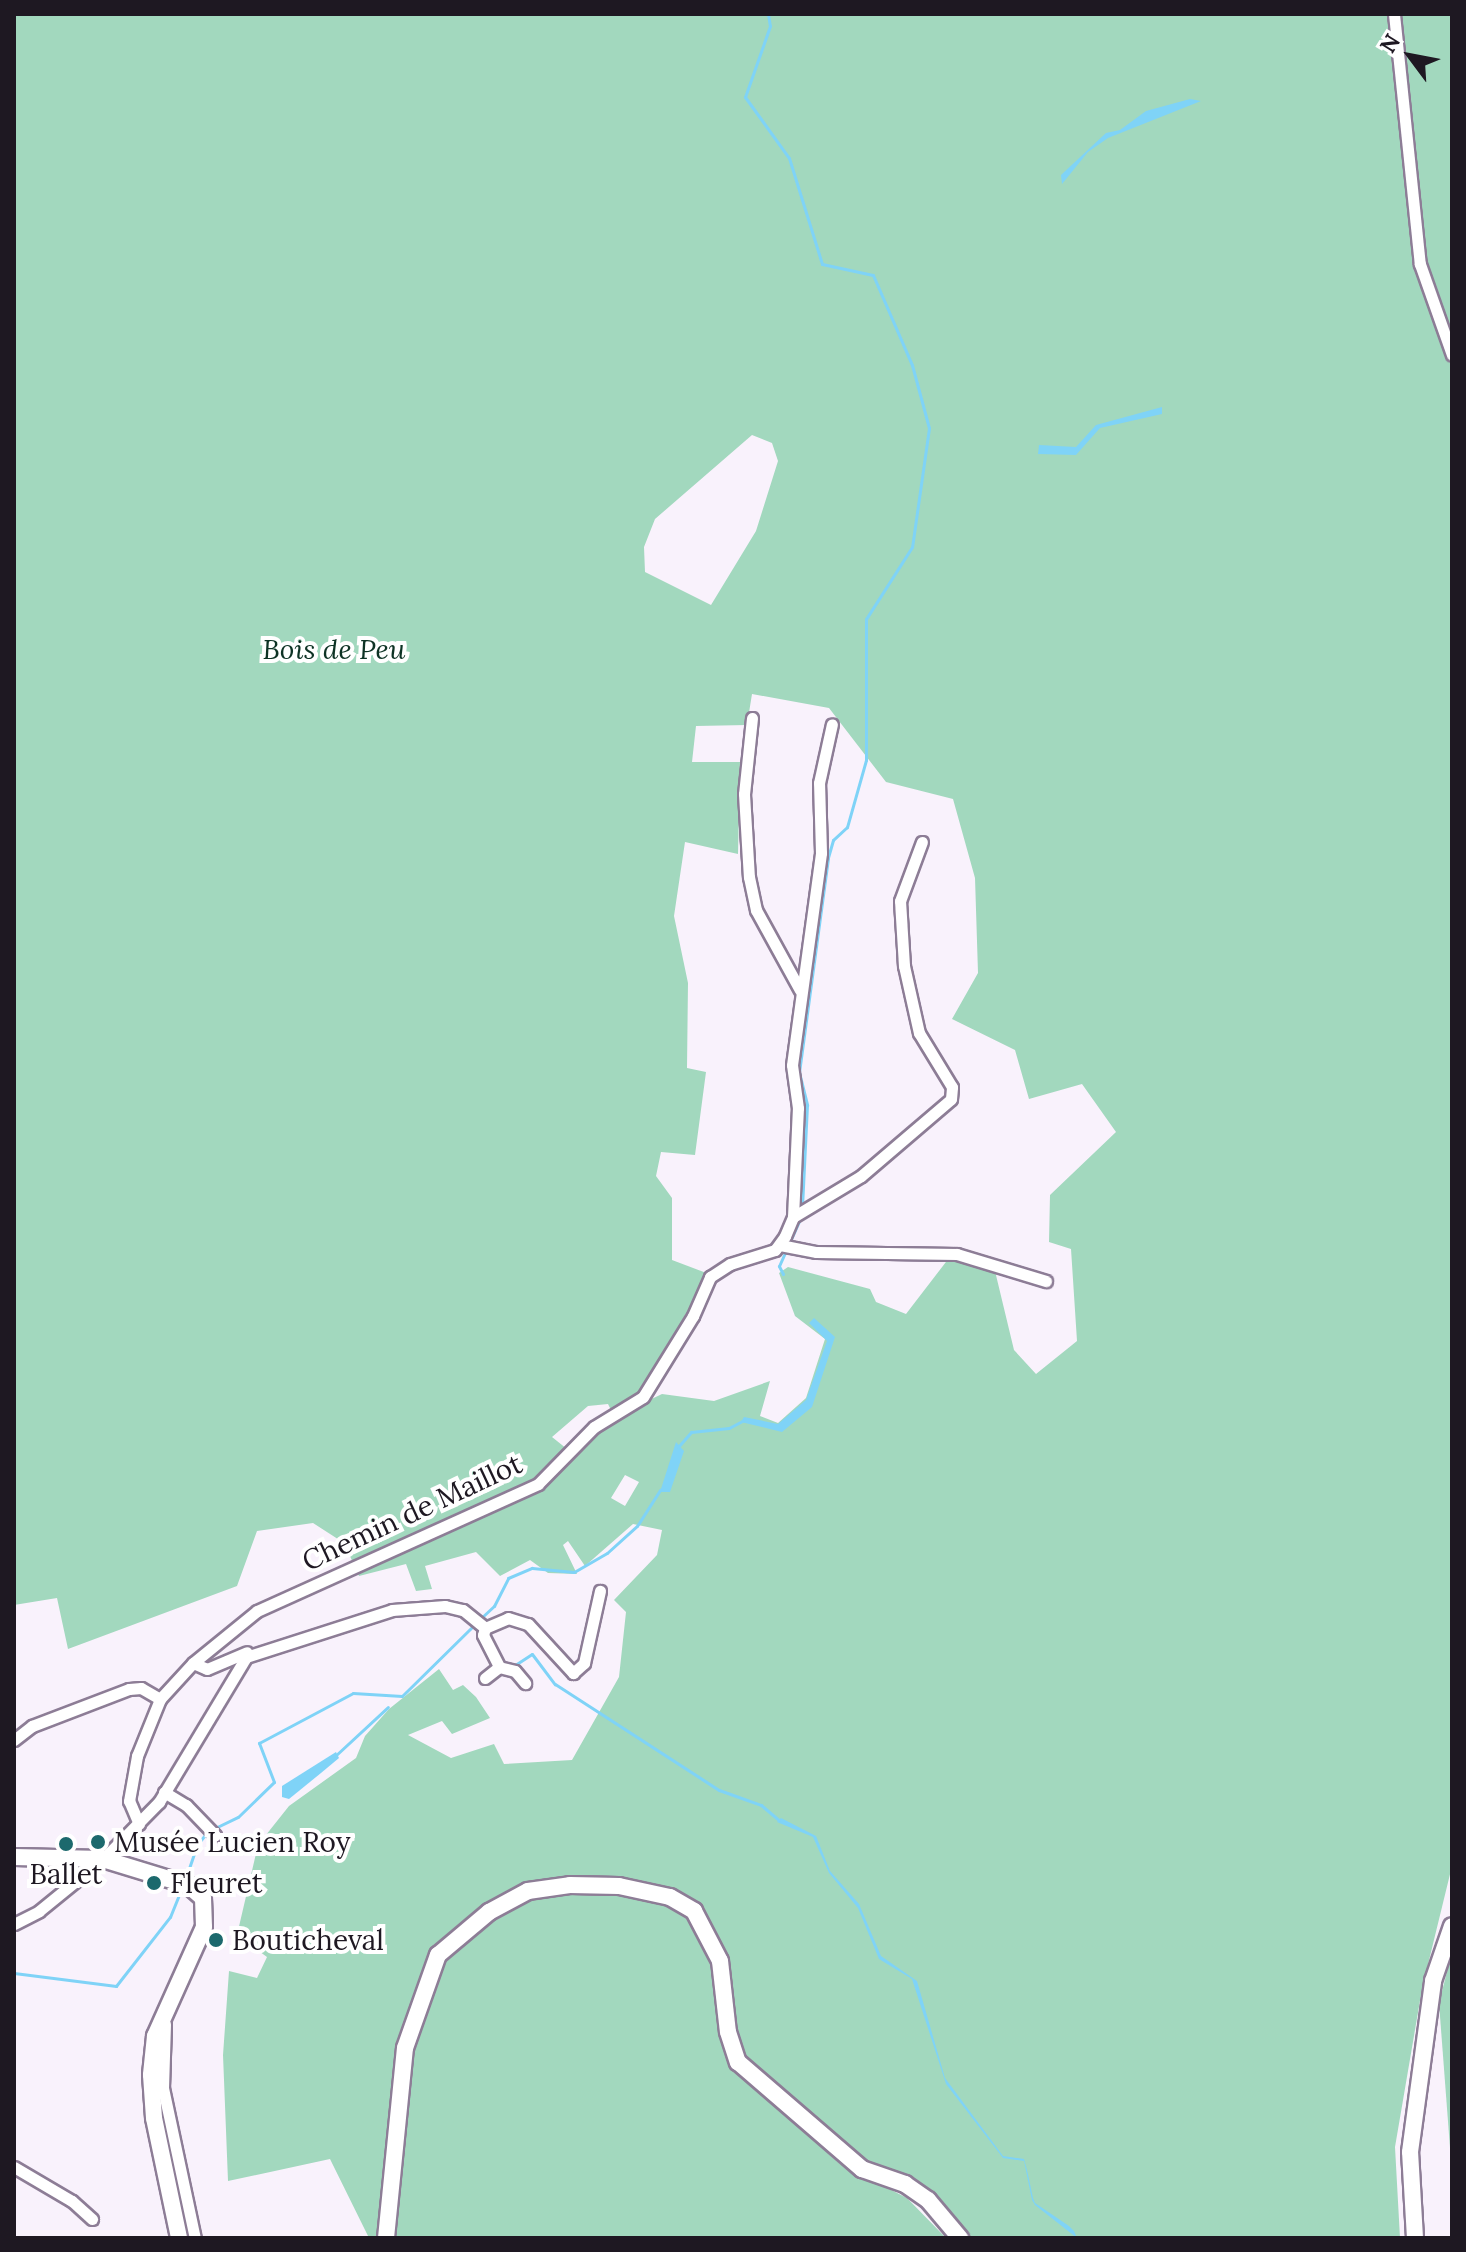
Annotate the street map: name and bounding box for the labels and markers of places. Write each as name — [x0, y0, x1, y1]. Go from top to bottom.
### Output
place label: Musée Lucien Roy — [114, 1825, 350, 1859]
marker: Musée Lucien Roy — [89, 1833, 107, 1851]
marker: Ballet — [57, 1835, 75, 1853]
place label: Ballet — [30, 1857, 102, 1891]
place label: Fleuret — [170, 1866, 263, 1900]
marker: Fleuret — [145, 1874, 163, 1892]
place label: Bouticheval — [232, 1923, 384, 1957]
marker: Bouticheval — [207, 1931, 225, 1949]

